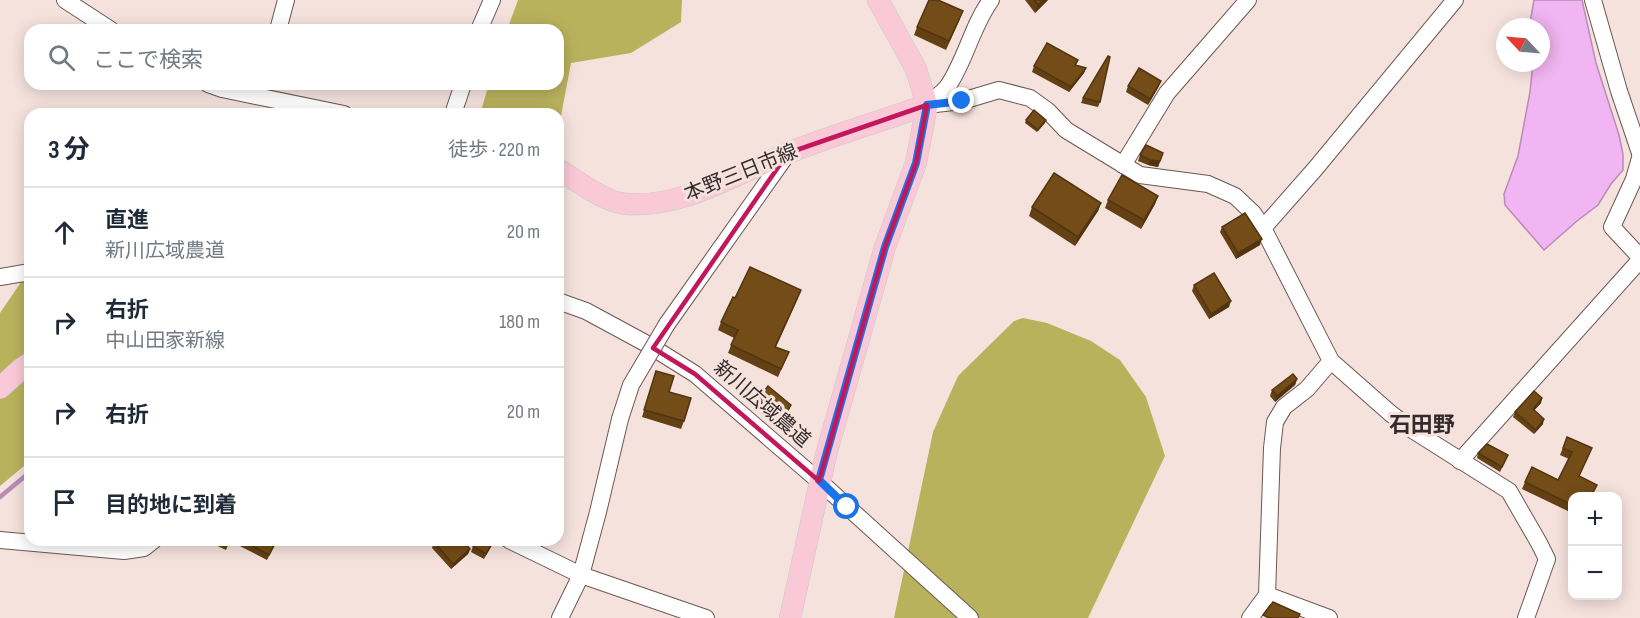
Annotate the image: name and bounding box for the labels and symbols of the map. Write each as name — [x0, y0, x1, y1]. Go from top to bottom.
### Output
north arrow — [1496, 18, 1550, 72]
route end — [948, 87, 974, 113]
street label: 本野三日市線 — [681, 139, 801, 207]
street label: 新川広域農道 — [709, 356, 815, 452]
district label: 石田野 — [1389, 412, 1455, 439]
route start — [833, 493, 859, 519]

